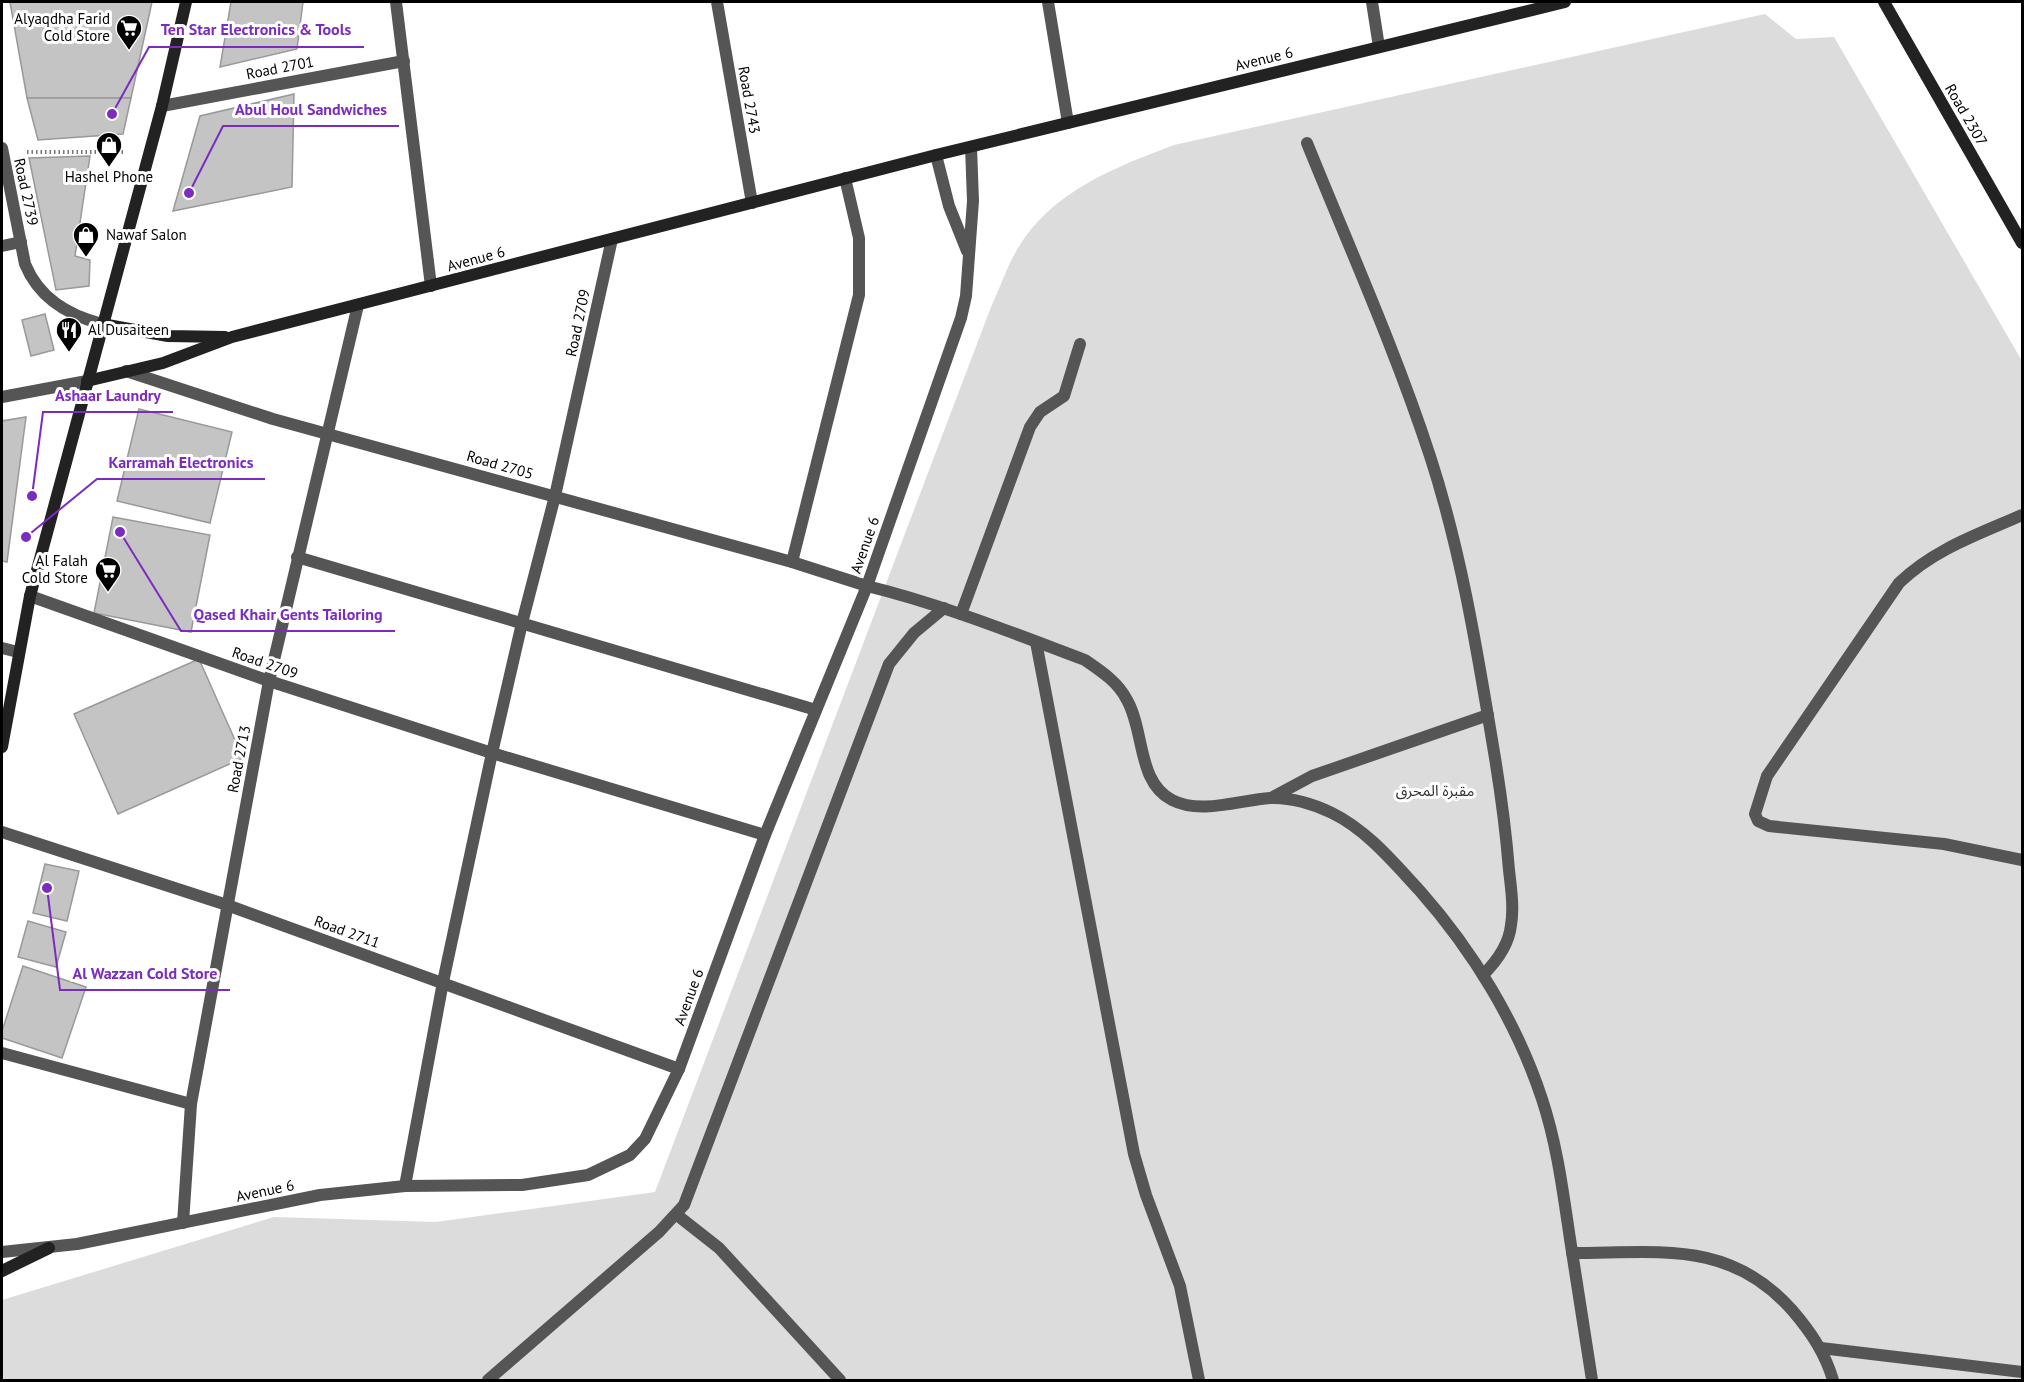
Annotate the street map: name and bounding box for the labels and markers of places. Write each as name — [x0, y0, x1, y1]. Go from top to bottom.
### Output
place label: Alyaqdha Farid Cold Store — [14, 9, 110, 45]
supermarket icon: Alyaqdha Farid Cold Store — [114, 13, 144, 51]
callout: Ten Star Electronics & Tools — [149, 13, 364, 47]
callout: Abul Houl Sandwiches — [223, 92, 399, 126]
shop icon: Hashel Phone — [94, 130, 124, 168]
place label: Hashel Phone — [65, 167, 153, 186]
shop icon: Nawaf Salon — [71, 220, 101, 258]
place label: Nawaf Salon — [106, 225, 187, 244]
restaurant icon: Al Dusaiteen — [54, 315, 84, 353]
place label: Al Dusaiteen — [88, 320, 169, 339]
callout: Ashaar Laundry — [43, 378, 173, 412]
callout: Karramah Electronics — [97, 445, 265, 479]
place label: Al Falah Cold Store — [22, 551, 88, 587]
supermarket icon: Al Falah Cold Store — [93, 555, 123, 593]
callout: Qased Khair Gents Tailoring — [181, 597, 395, 631]
callout: Al Wazzan Cold Store — [60, 956, 230, 990]

